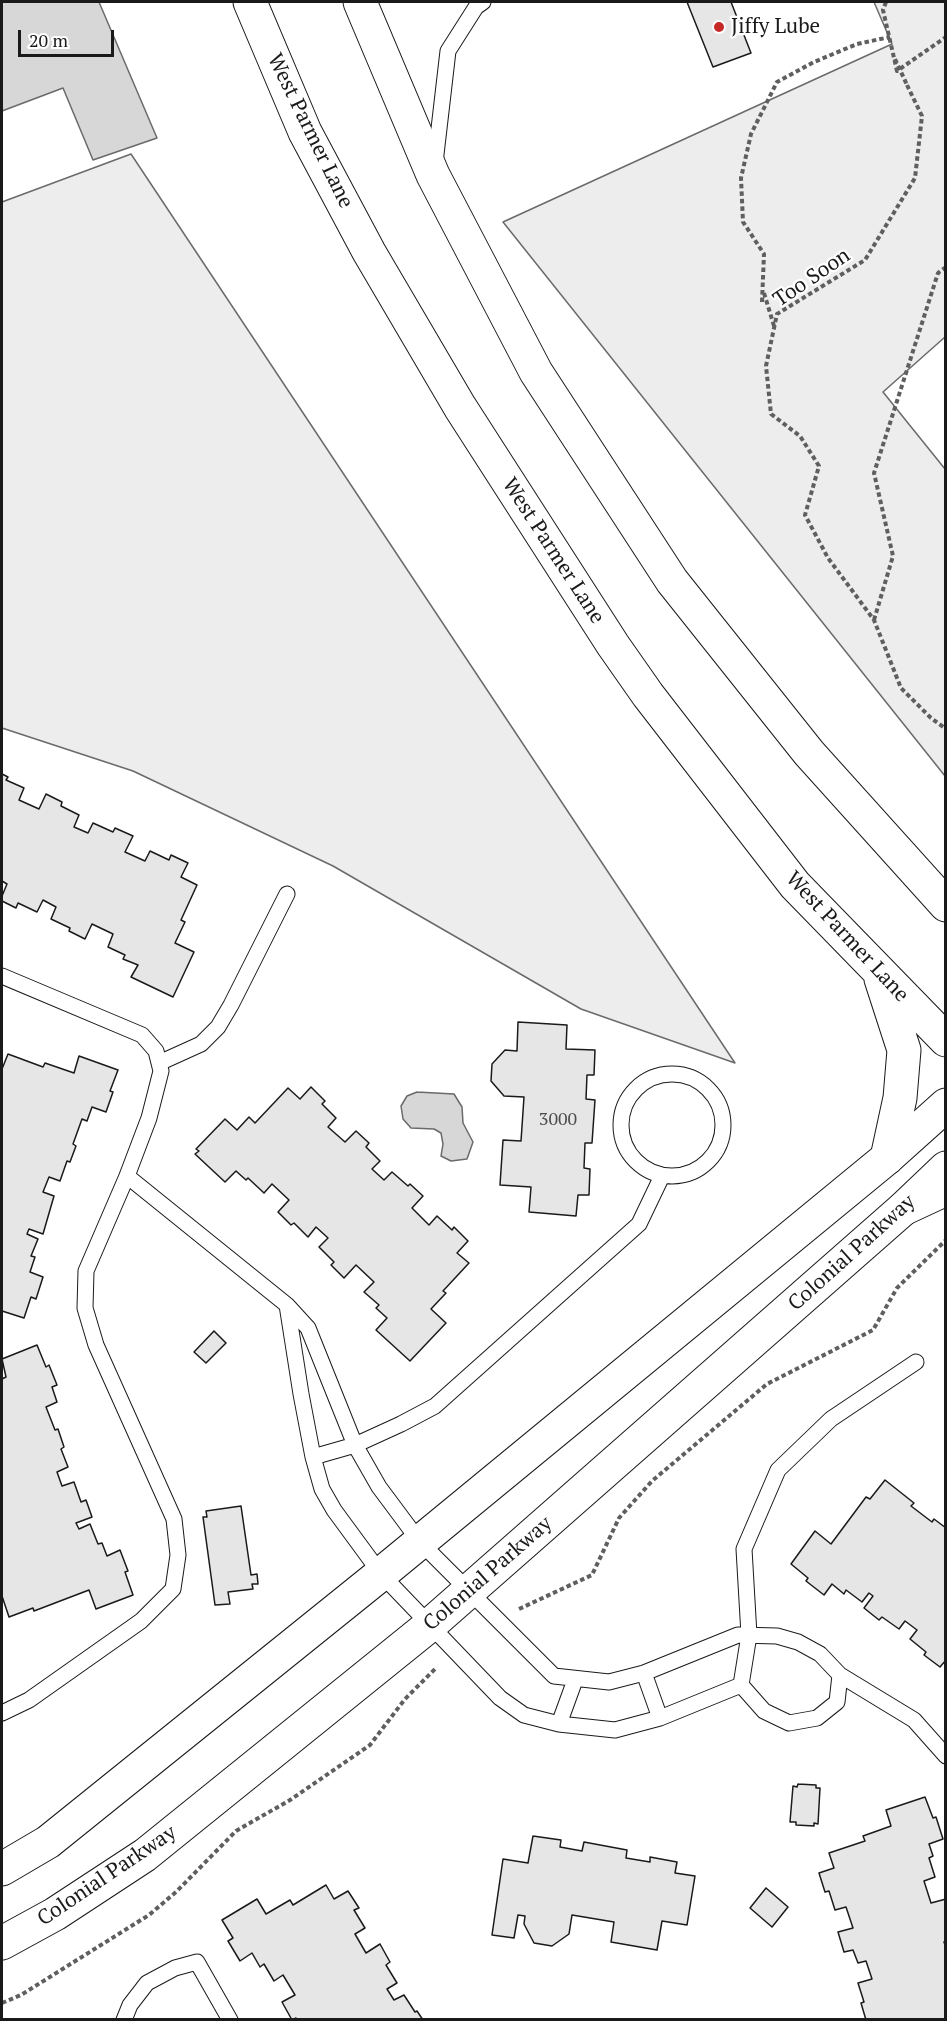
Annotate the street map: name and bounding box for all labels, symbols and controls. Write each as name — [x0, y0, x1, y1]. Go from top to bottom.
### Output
place label: Jiffy Lube — [731, 14, 820, 40]
scale bar — [21, 18, 117, 56]
marker: Jiffy Lube — [712, 20, 726, 34]
text: 20 m — [29, 28, 68, 52]
street label: West Parmer Lane — [262, 50, 358, 212]
street label: Too Soon — [769, 243, 855, 313]
street label: West Parmer Lane — [496, 473, 610, 629]
street label: West Parmer Lane — [780, 867, 914, 1007]
house number: 3000 — [539, 1109, 577, 1131]
street label: Colonial Parkway — [783, 1189, 921, 1317]
street label: Colonial Parkway — [419, 1511, 557, 1637]
street label: Colonial Parkway — [33, 1820, 181, 1932]

